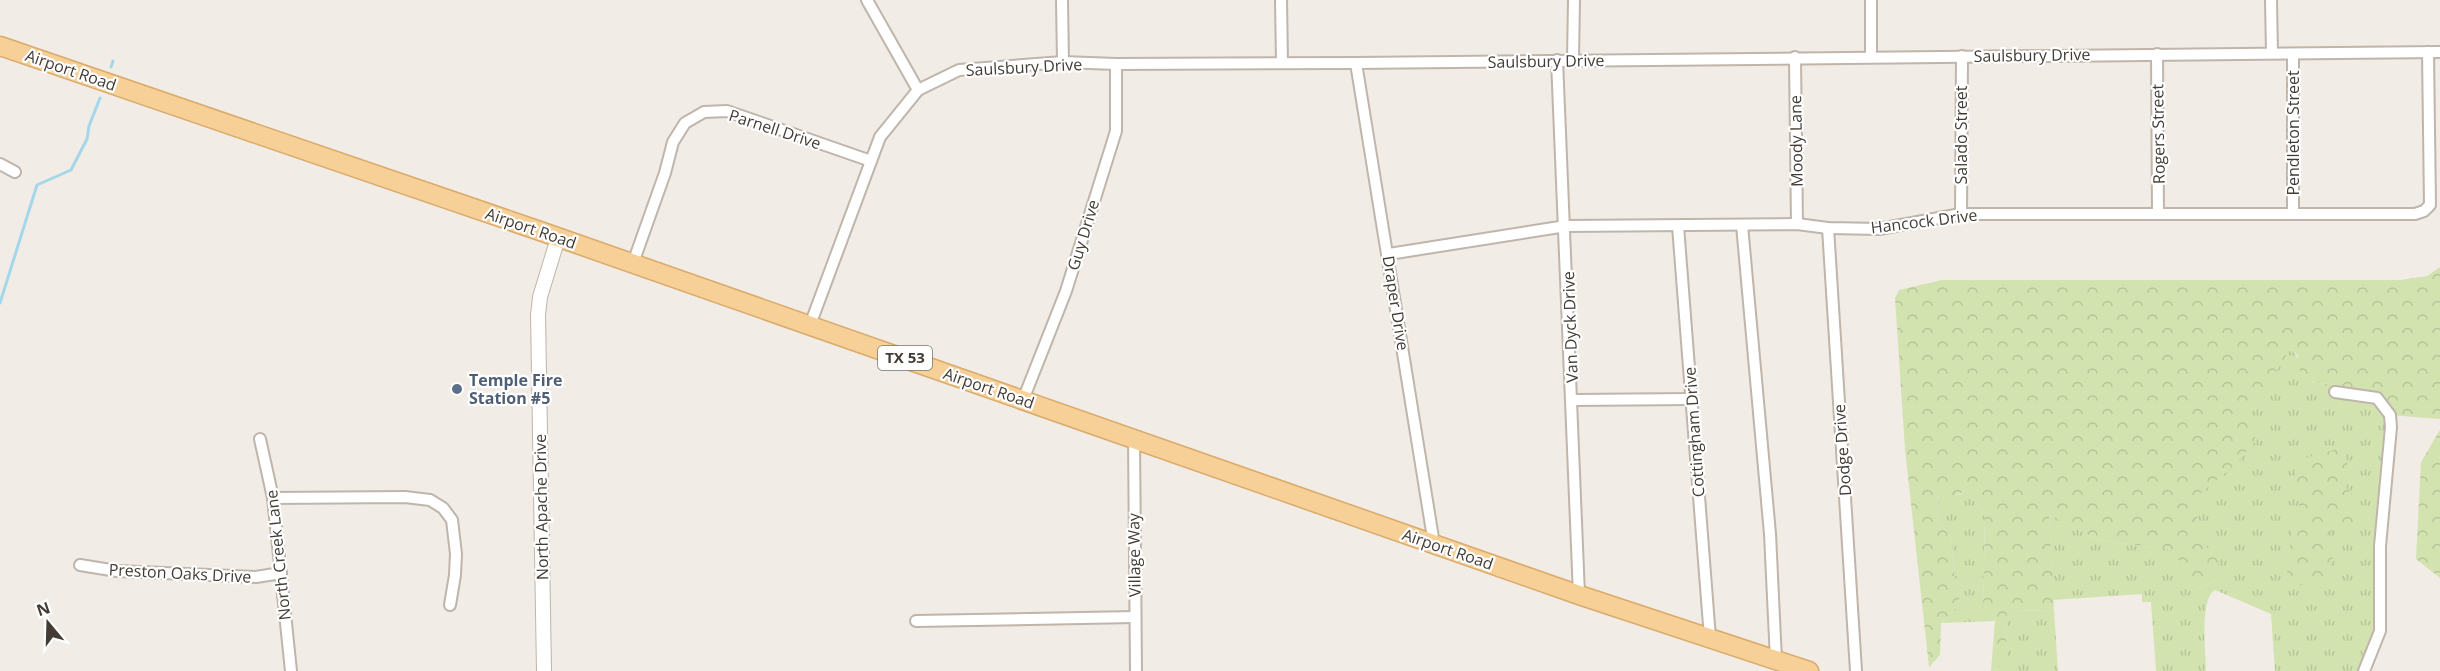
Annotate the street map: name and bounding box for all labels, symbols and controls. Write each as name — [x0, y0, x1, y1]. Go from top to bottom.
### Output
street label: Saulsbury Drive — [1974, 43, 2091, 67]
street label: Airport Road — [23, 44, 119, 96]
street label: Saulsbury Drive — [1488, 49, 1605, 73]
street label: Saulsbury Drive — [965, 53, 1083, 81]
street label: Pendleton Street — [2282, 70, 2304, 196]
street label: Rogers Street — [2146, 83, 2170, 184]
street label: Salado Street — [1950, 85, 1972, 184]
street label: Moody Lane — [1784, 95, 1808, 187]
street label: Parnell Drive — [726, 104, 824, 154]
street label: Guy Drive — [1062, 197, 1104, 273]
street label: Airport Road — [483, 202, 579, 254]
street label: Hancock Drive — [1869, 204, 1979, 238]
street label: Draper Drive — [1378, 254, 1414, 352]
street label: Van Dyck Drive — [1557, 271, 1583, 383]
road number: TX 53 — [878, 346, 932, 370]
street label: Airport Road — [941, 362, 1037, 414]
street label: Cottingham Drive — [1678, 366, 1710, 498]
place label: Temple Fire Station #5 — [469, 369, 562, 409]
marker: Temple Fire Station #5 — [450, 382, 464, 396]
street label: Dodge Drive — [1828, 403, 1856, 497]
street label: North Apache Drive — [529, 434, 553, 580]
street label: North Creek Lane — [260, 489, 296, 621]
street label: Village Way — [1122, 512, 1146, 597]
street label: Airport Road — [1400, 523, 1496, 575]
street label: Preston Oaks Drive — [108, 558, 252, 588]
north arrow — [18, 593, 78, 653]
text: N — [33, 596, 53, 621]

